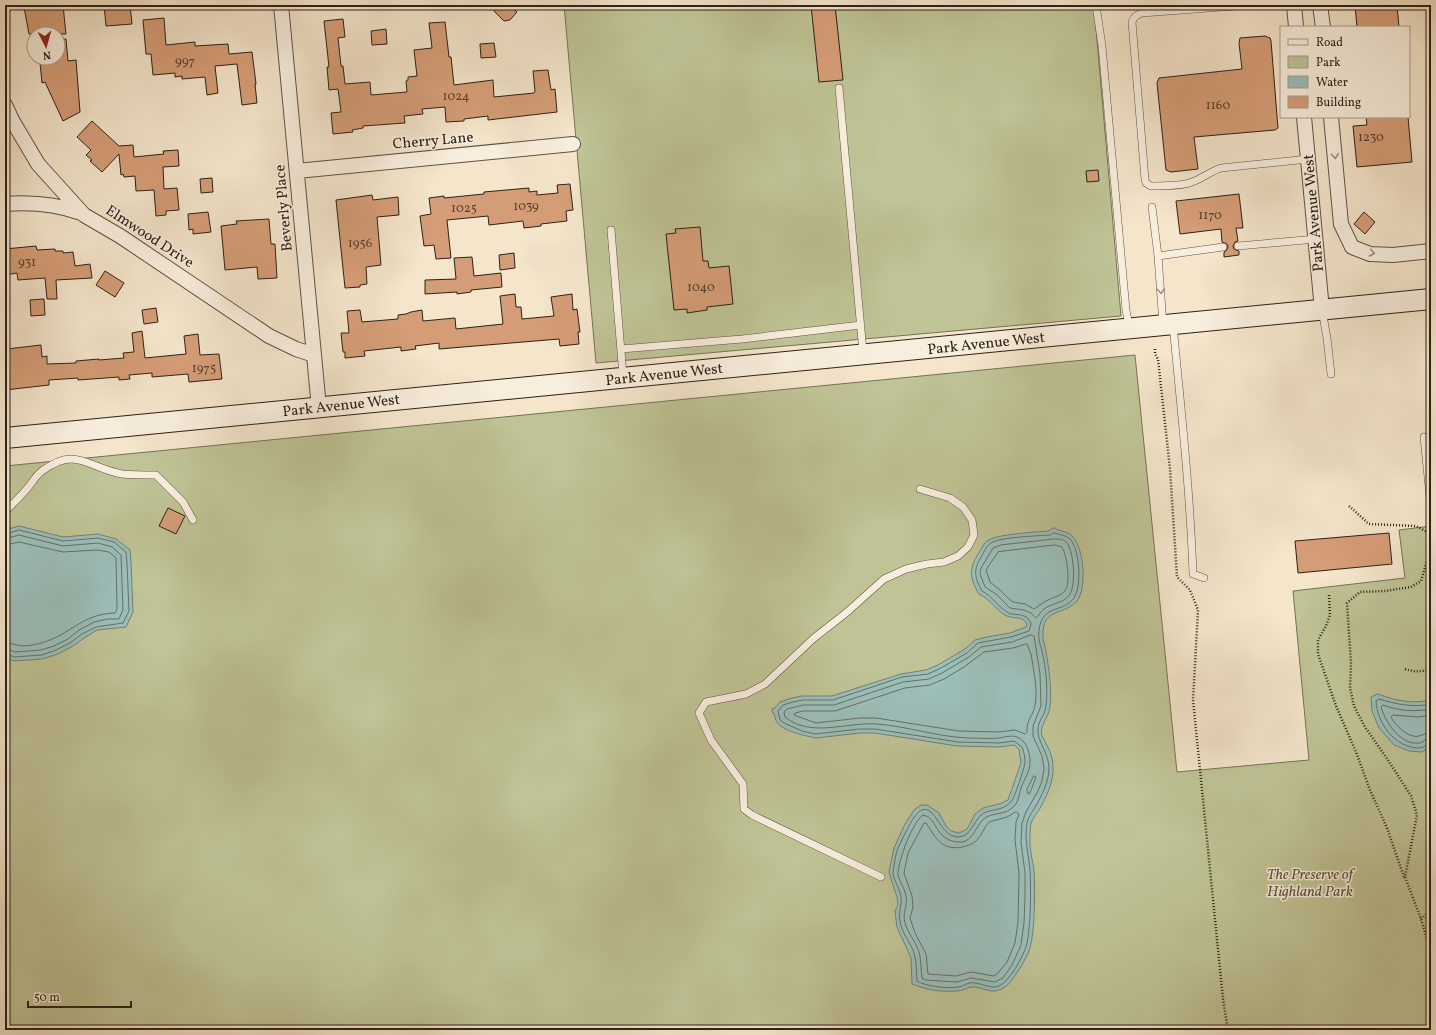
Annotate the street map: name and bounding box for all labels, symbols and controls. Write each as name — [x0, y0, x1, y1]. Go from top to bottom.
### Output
north arrow — [26, 26, 66, 66]
legend — [1280, 26, 1410, 118]
text: Road — [1316, 35, 1343, 51]
text: N — [42, 47, 52, 62]
house number: 997 — [175, 53, 195, 71]
text: Park — [1316, 55, 1341, 71]
text: Water — [1316, 75, 1348, 91]
house number: 1024 — [442, 88, 470, 106]
text: Building — [1316, 95, 1361, 111]
house number: 1160 — [1206, 97, 1230, 115]
street label: Cherry Lane — [392, 128, 474, 155]
house number: 1230 — [1358, 129, 1384, 147]
street label: Park Avenue West — [1299, 153, 1330, 273]
one-way arrow — [1330, 153, 1339, 159]
street label: Beverly Place — [270, 164, 299, 252]
house number: 1039 — [513, 198, 539, 216]
house number: 1025 — [451, 200, 477, 218]
street label: Elmwood Drive — [101, 201, 198, 274]
house number: 1170 — [1198, 207, 1222, 225]
house number: 1956 — [348, 235, 373, 253]
one-way arrow — [1369, 248, 1375, 257]
house number: 931 — [18, 254, 36, 272]
house number: 1040 — [687, 279, 715, 297]
one-way arrow — [1156, 288, 1165, 294]
street label: Park Avenue West — [926, 328, 1046, 361]
street label: Park Avenue West — [604, 359, 724, 392]
house number: 1975 — [192, 360, 216, 378]
street label: Park Avenue West — [281, 390, 401, 423]
park label: The Preserve of Highland Park — [1267, 865, 1356, 903]
scale bar — [28, 983, 131, 1009]
text: 50 m — [34, 990, 60, 1006]

